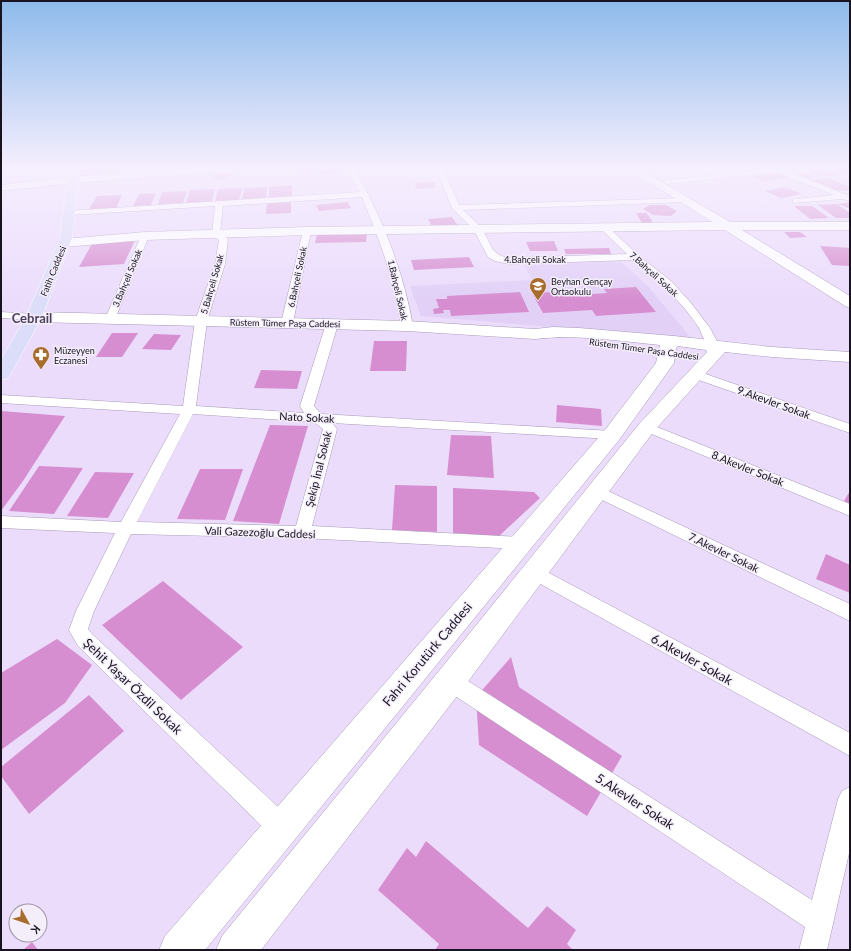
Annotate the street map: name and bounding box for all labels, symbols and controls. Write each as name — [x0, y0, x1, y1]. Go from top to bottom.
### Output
street label: Fatih Caddesi — [38, 244, 68, 298]
street label: 6.Bahçeli Sokak — [285, 245, 309, 308]
street label: 3.Bahçeli Sokak — [110, 247, 144, 309]
street label: 7.Bahçeli Sokak — [627, 249, 681, 299]
street label: 5.Bahçeli Sokak — [198, 252, 226, 315]
street label: 4.Bahçeli Sokak — [504, 254, 566, 265]
street label: 1.Bahçeli Sokak — [386, 259, 410, 322]
school or university icon: Beyhan Gençay Ortaokulu — [528, 276, 548, 301]
place label: Beyhan Gençay Ortaokulu — [551, 276, 613, 297]
district label: Cebrail — [12, 310, 52, 326]
street label: Rüstem Tümer Paşa Caddesi — [230, 317, 340, 329]
street label: Rüstem Tümer Paşa Caddesi — [589, 336, 699, 362]
pharmacy icon: Müzeyyen Eczanesi — [31, 345, 51, 370]
place label: Müzeyyen Eczanesi — [54, 345, 95, 366]
street label: 9.Akevler Sokak — [736, 383, 813, 421]
street label: Nato Sokak — [279, 409, 335, 425]
street label: Şekip İnal Sokak — [302, 429, 334, 508]
street label: 8.Akevler Sokak — [710, 448, 786, 489]
street label: Vali Gazezoğlu Caddesi — [204, 524, 316, 540]
street label: 7.Akevler Sokak — [687, 529, 762, 575]
street label: Fahri Korutürk Caddesi — [379, 599, 475, 709]
street label: 6.Akevler Sokak — [648, 630, 736, 688]
street label: Şehit Yaşar Özdil Sokak — [80, 635, 186, 738]
street label: 5.Akevler Sokak — [593, 770, 678, 833]
north arrow — [8, 903, 48, 943]
text: K — [28, 923, 43, 937]

